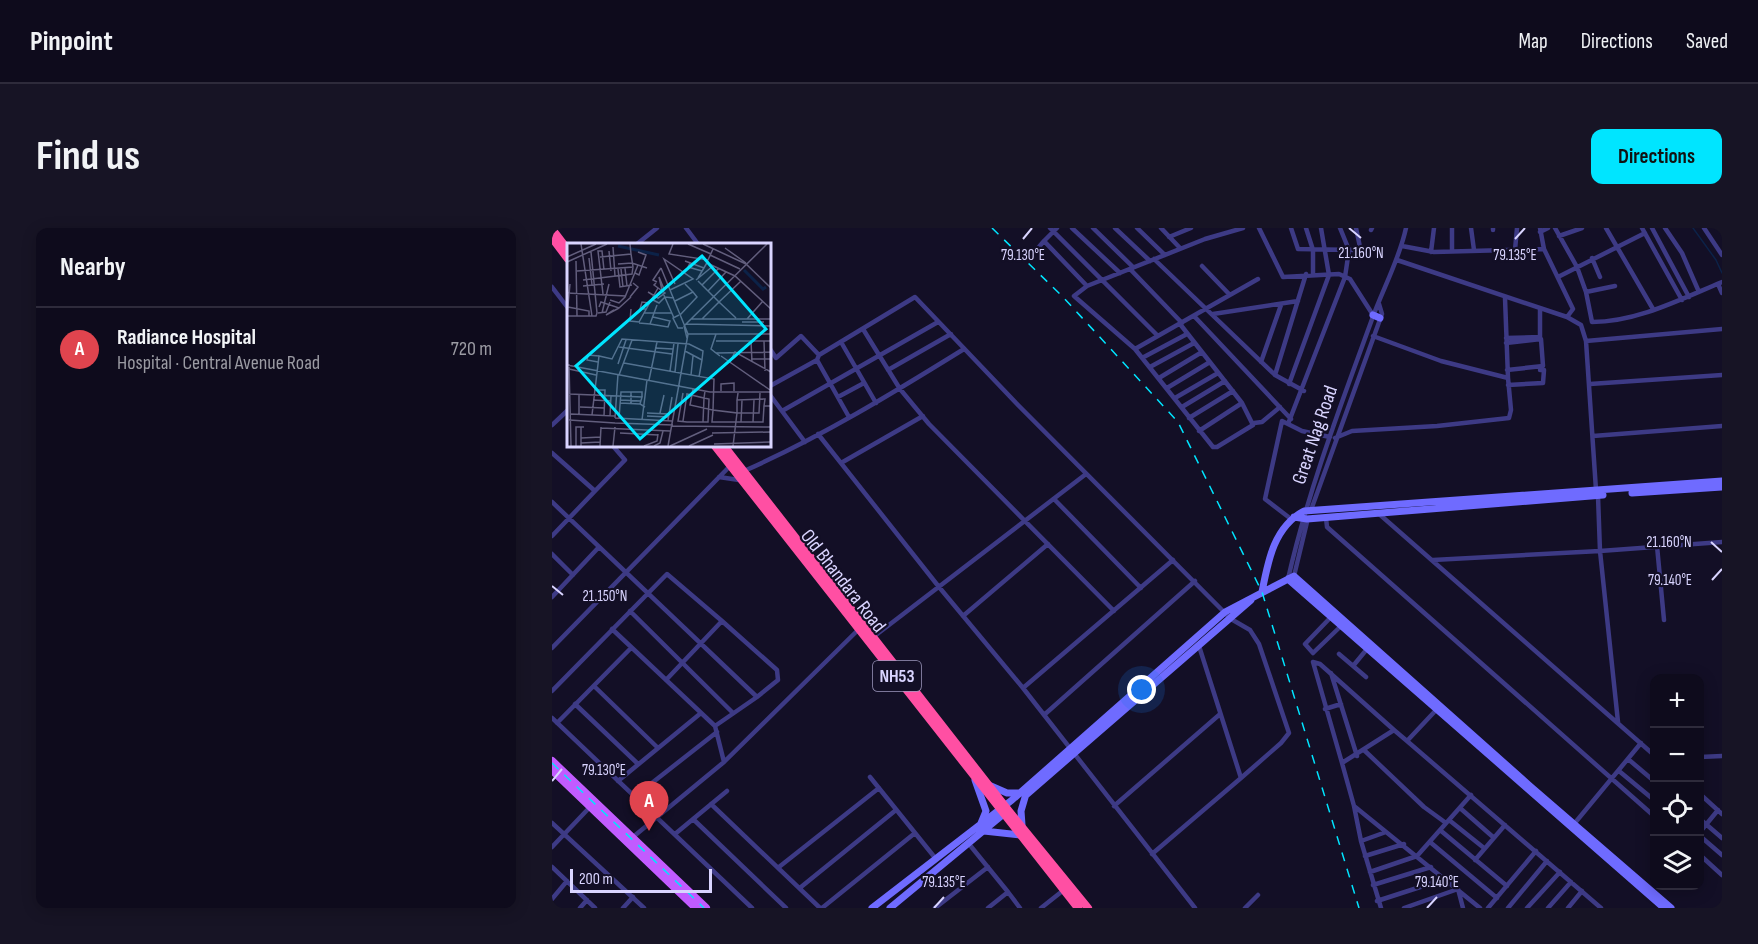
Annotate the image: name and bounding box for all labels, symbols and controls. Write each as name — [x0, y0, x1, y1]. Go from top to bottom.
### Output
text: Pinpoint — [30, 25, 113, 58]
text: Map — [1518, 29, 1548, 54]
text: Directions — [1581, 29, 1653, 54]
text: Saved — [1686, 29, 1728, 54]
button: Directions — [1591, 129, 1722, 184]
text: Find us — [36, 131, 140, 182]
inset map — [567, 243, 771, 447]
text: 21.160°N — [1338, 244, 1384, 263]
text: 79.130°E — [1001, 246, 1045, 265]
text: 79.135°E — [1493, 246, 1537, 265]
text: Nearby — [60, 252, 126, 283]
text: Radiance Hospital — [117, 324, 256, 351]
text: A — [75, 337, 84, 361]
text: 720 m — [451, 337, 492, 361]
text: Hospital · Central Avenue Road — [117, 351, 320, 375]
street label: Great Nag Road — [1287, 382, 1343, 488]
street label: Old Bhandara Road — [795, 525, 891, 637]
text: 21.160°N — [1646, 533, 1692, 552]
text: 79.140°E — [1648, 571, 1692, 590]
text: 21.150°N — [583, 587, 627, 606]
road number: NH53 — [873, 661, 921, 691]
map controls — [1650, 674, 1704, 890]
button: + — [1650, 674, 1704, 728]
your location — [1127, 675, 1156, 704]
button: − — [1650, 728, 1704, 782]
text: 79.130°E — [582, 761, 626, 780]
pin: A — [630, 782, 668, 831]
button: locate — [1650, 782, 1704, 836]
button: layers — [1650, 836, 1704, 890]
scale bar — [570, 866, 712, 894]
text: 200 m — [579, 870, 613, 889]
text: 79.135°E — [922, 873, 966, 892]
text: 79.140°E — [1415, 873, 1459, 892]

